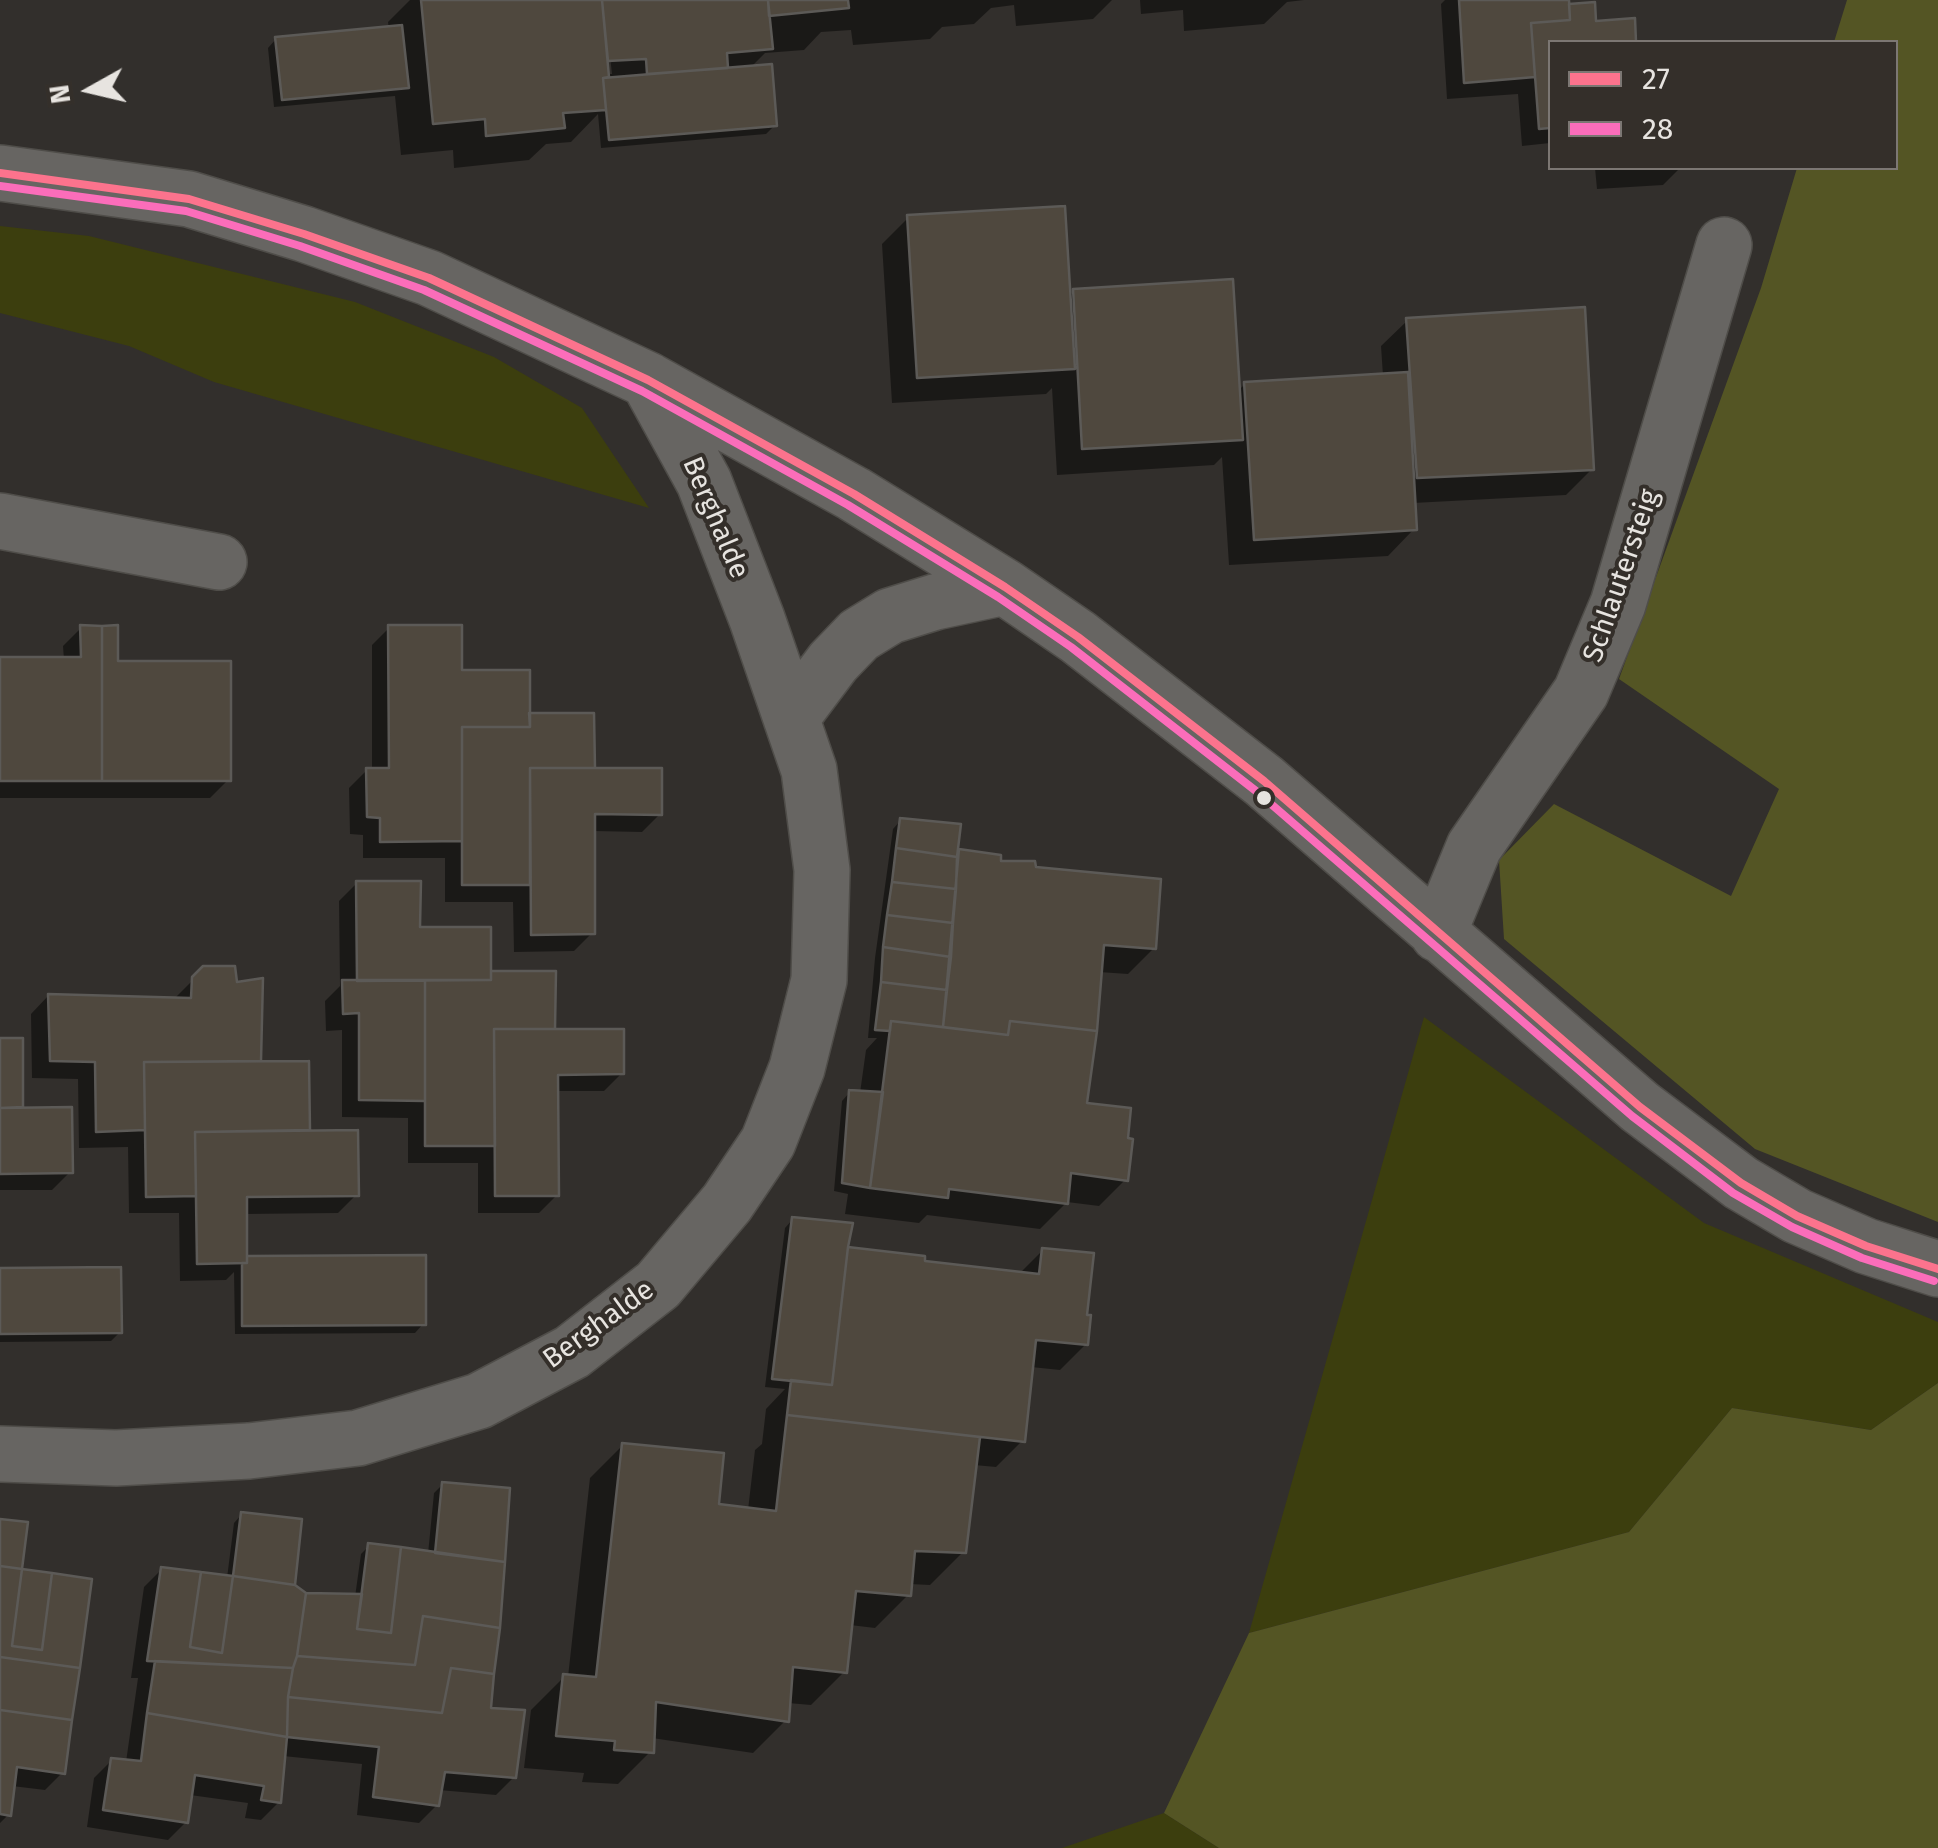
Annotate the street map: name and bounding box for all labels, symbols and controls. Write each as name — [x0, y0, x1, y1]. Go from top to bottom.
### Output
north arrow — [40, 40, 140, 140]
legend — [1548, 40, 1898, 170]
text: 27 — [1642, 61, 1670, 97]
text: N — [42, 83, 77, 106]
text: 28 — [1642, 111, 1673, 147]
street label: Berghalde — [674, 452, 756, 584]
street label: Schlautersteig — [1577, 485, 1667, 667]
unlabelled marker — [1254, 788, 1274, 808]
street label: Berghalde — [537, 1274, 661, 1376]

